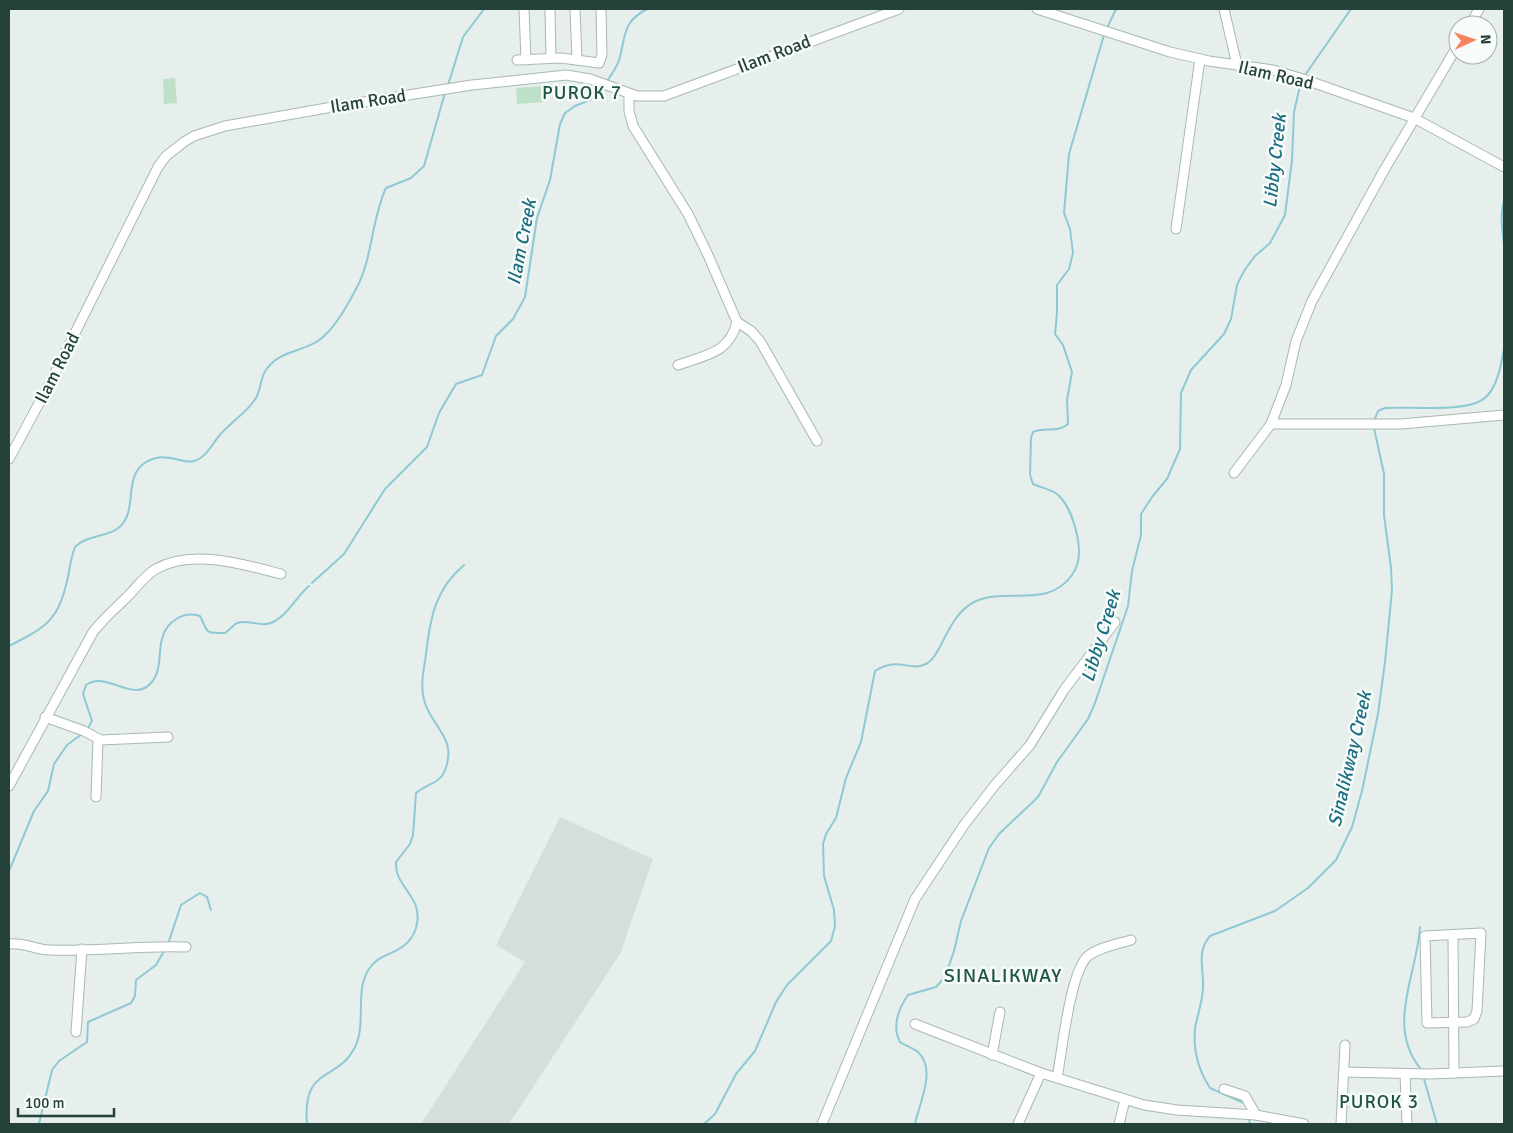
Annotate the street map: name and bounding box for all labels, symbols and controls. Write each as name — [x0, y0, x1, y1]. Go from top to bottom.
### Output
north arrow — [1448, 15, 1498, 65]
street label: Ilam Road — [734, 30, 814, 78]
text: N — [1477, 34, 1494, 45]
street label: Ilam Road — [1236, 56, 1316, 94]
district label: PUROK 7 — [542, 81, 622, 105]
street label: Ilam Road — [328, 84, 408, 118]
water label: Libby Creek — [1258, 111, 1292, 209]
water label: Ilam Creek — [502, 196, 542, 287]
street label: Ilam Road — [30, 329, 84, 407]
water label: Libby Creek — [1076, 586, 1127, 685]
water label: Sinalikway Creek — [1323, 687, 1378, 829]
district label: SINALIKWAY — [944, 963, 1062, 988]
scale bar — [18, 1086, 114, 1118]
district label: PUROK 3 — [1339, 1090, 1419, 1114]
text: 100 m — [25, 1094, 65, 1112]

